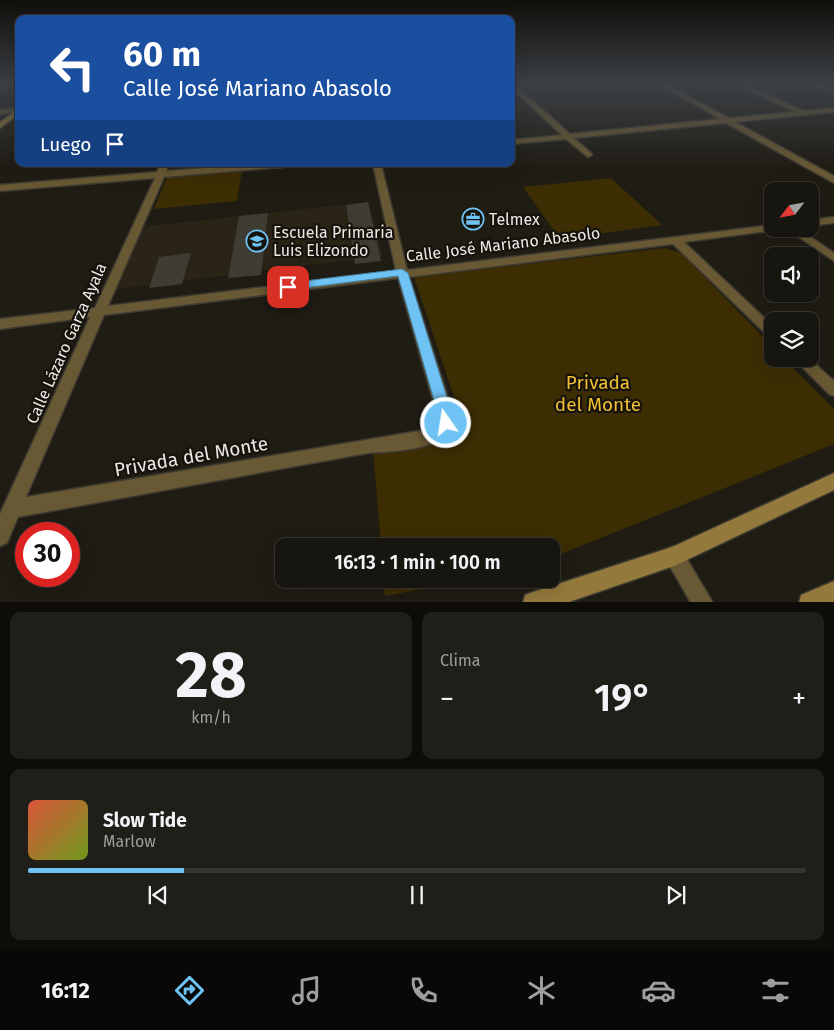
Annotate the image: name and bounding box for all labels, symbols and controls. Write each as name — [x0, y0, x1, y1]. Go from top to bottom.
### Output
text: 60 m — [123, 33, 201, 75]
icon: left — [40, 35, 105, 100]
text: Calle José Mariano Abasolo — [123, 75, 392, 102]
icon: arrive — [101, 130, 129, 158]
text: Luego — [40, 133, 91, 156]
north arrow — [764, 182, 819, 238]
map controls — [764, 182, 819, 367]
office icon: Telmex — [461, 207, 485, 231]
place label: Telmex — [489, 210, 540, 229]
place label: Escuela Primaria Luis Elizondo — [273, 223, 394, 260]
street label: Calle José Mariano Abasolo — [405, 223, 601, 266]
school or university icon: Escuela Primaria Luis Elizondo — [245, 229, 269, 253]
button: sound — [764, 247, 819, 302]
street label: Calle Lázaro Garza Ayala — [22, 260, 111, 427]
pin — [267, 266, 309, 308]
icon: arrive — [274, 273, 302, 301]
button: layers — [764, 312, 819, 367]
park label: Privada del Monte — [555, 371, 641, 416]
position arrow — [419, 396, 471, 448]
street label: Privada del Monte — [112, 432, 270, 481]
speed limit sign: 30 — [15, 522, 80, 587]
text: 16:13 · 1 min · 100 m — [334, 551, 501, 574]
text: 28 — [175, 636, 247, 714]
text: Clima — [440, 651, 480, 670]
text: 19° — [594, 675, 652, 721]
text: − — [440, 682, 454, 715]
text: + — [792, 682, 806, 715]
text: km/h — [191, 708, 231, 727]
text: Slow Tide — [103, 809, 187, 832]
text: Marlow — [103, 832, 156, 851]
icon: previous — [144, 881, 172, 909]
icon: pause — [403, 881, 431, 909]
icon: next — [662, 881, 690, 909]
icon: directions — [172, 973, 207, 1008]
icon: music — [289, 973, 324, 1008]
icon: phone — [406, 973, 441, 1008]
icon: climate — [524, 973, 559, 1008]
icon: car — [641, 973, 676, 1008]
icon: filters — [758, 973, 793, 1008]
text: 16:12 — [41, 977, 90, 1004]

